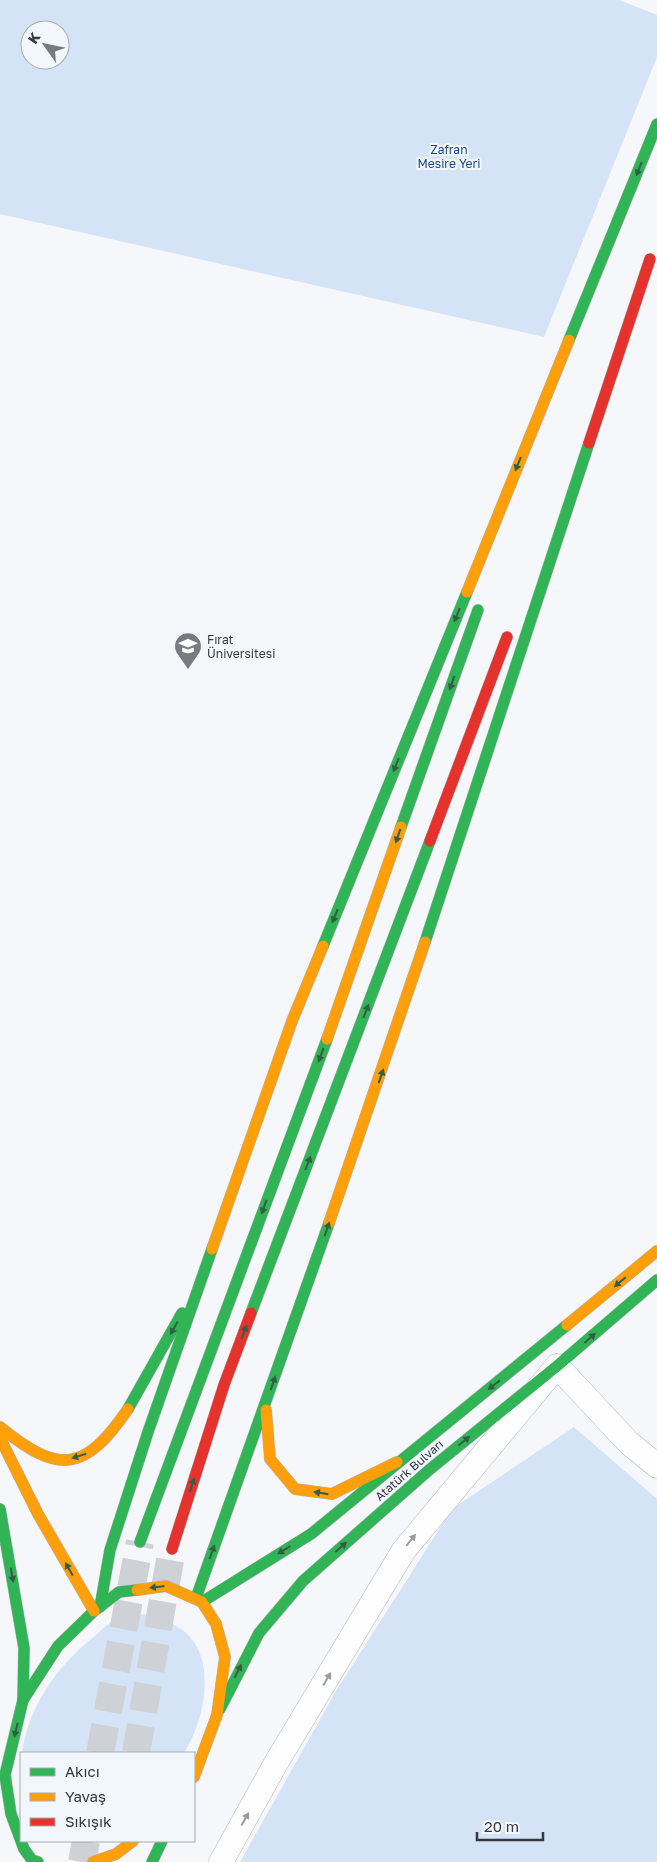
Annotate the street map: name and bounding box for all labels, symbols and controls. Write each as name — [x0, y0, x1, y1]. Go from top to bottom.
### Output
north arrow — [20, 20, 70, 70]
text: K — [24, 29, 44, 47]
park label: Zafran Mesire Yeri — [418, 142, 480, 171]
one-way arrow — [634, 162, 642, 176]
one-way arrow — [514, 457, 522, 471]
one-way arrow — [453, 608, 461, 622]
school or university icon: Fırat Üniversitesi — [173, 631, 203, 670]
place label: Fırat Üniversitesi — [207, 632, 275, 661]
one-way arrow — [448, 675, 456, 690]
one-way arrow — [392, 758, 399, 773]
one-way arrow — [394, 829, 402, 844]
one-way arrow — [330, 909, 338, 923]
one-way arrow — [362, 1003, 370, 1018]
one-way arrow — [317, 1048, 325, 1063]
one-way arrow — [377, 1068, 385, 1083]
one-way arrow — [304, 1155, 312, 1170]
one-way arrow — [260, 1200, 267, 1215]
one-way arrow — [324, 1222, 331, 1237]
one-way arrow — [614, 1277, 627, 1288]
one-way arrow — [169, 1322, 178, 1335]
one-way arrow — [241, 1324, 249, 1339]
one-way arrow — [584, 1333, 596, 1344]
one-way arrow — [270, 1375, 277, 1390]
one-way arrow — [488, 1380, 501, 1391]
street label: Atatürk Bulvarı — [372, 1436, 446, 1504]
one-way arrow — [458, 1436, 471, 1447]
one-way arrow — [71, 1452, 86, 1460]
one-way arrow — [189, 1478, 197, 1493]
one-way arrow — [313, 1488, 329, 1496]
one-way arrow — [406, 1534, 417, 1547]
one-way arrow — [335, 1541, 347, 1553]
one-way arrow — [208, 1544, 216, 1559]
one-way arrow — [277, 1546, 291, 1555]
one-way arrow — [65, 1562, 74, 1575]
one-way arrow — [8, 1567, 16, 1583]
one-way arrow — [149, 1583, 165, 1591]
one-way arrow — [235, 1664, 243, 1678]
one-way arrow — [322, 1673, 331, 1686]
one-way arrow — [12, 1722, 20, 1737]
legend — [20, 1752, 195, 1842]
text: Akıcı — [65, 1762, 100, 1780]
text: Yavaş — [65, 1787, 106, 1805]
scale bar — [477, 1810, 543, 1842]
text: Sıkışık — [65, 1812, 112, 1830]
one-way arrow — [241, 1812, 249, 1827]
text: 20 m — [484, 1817, 519, 1835]

